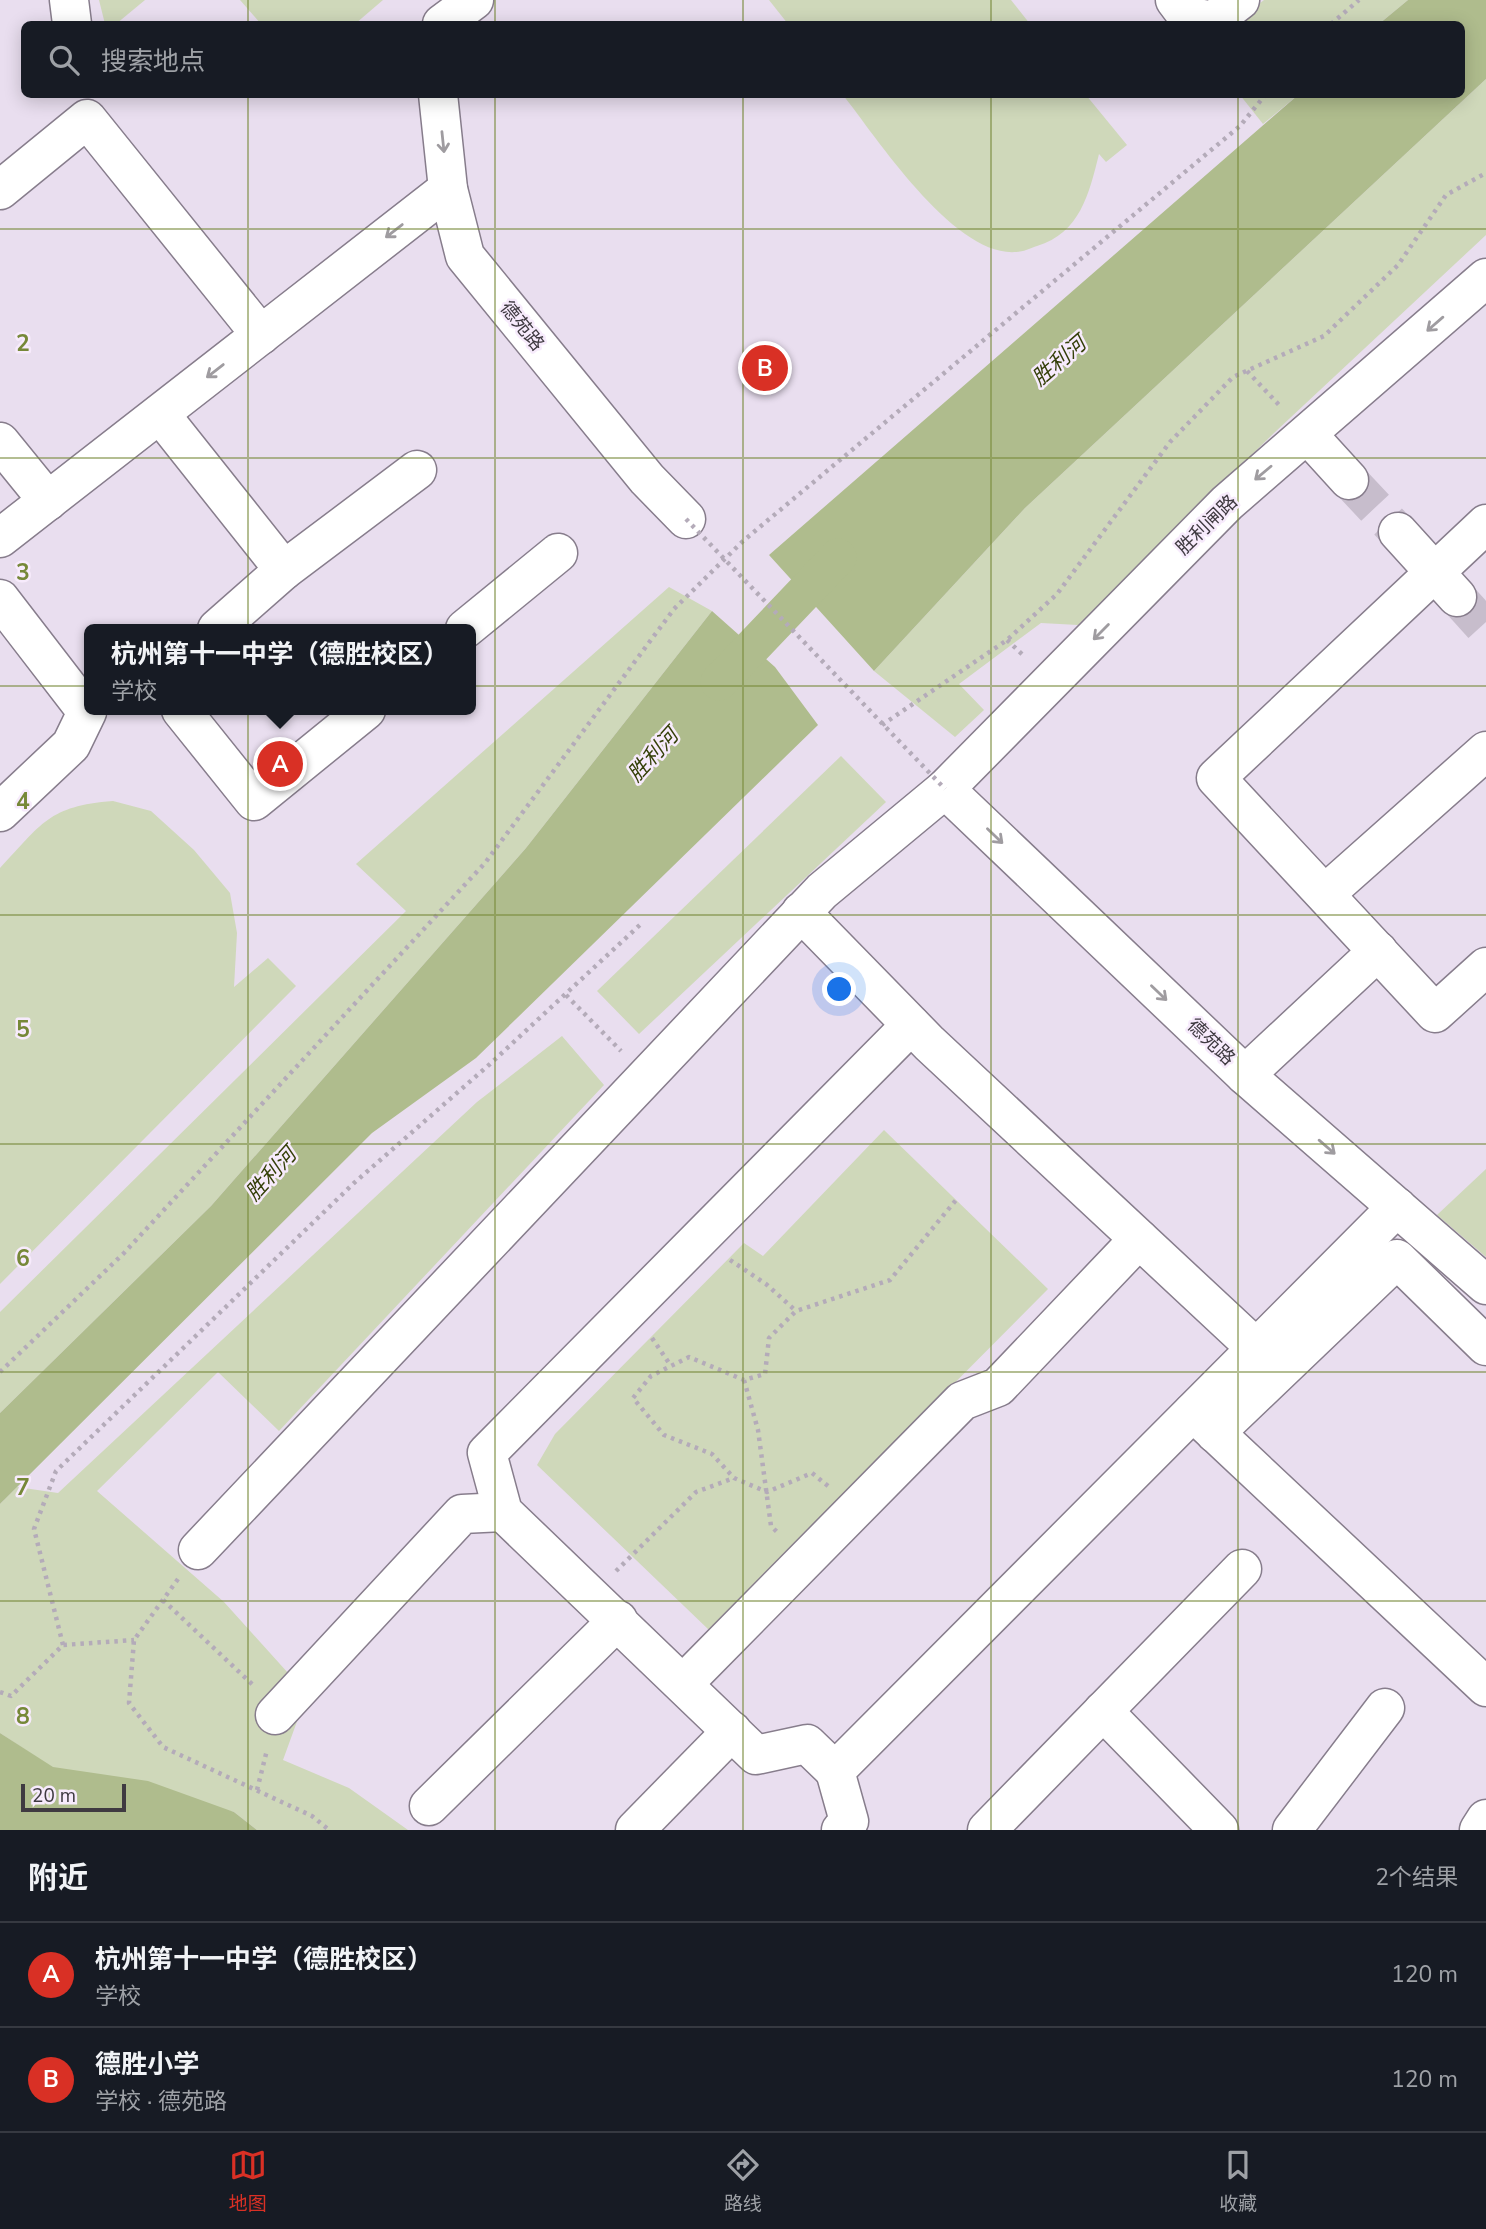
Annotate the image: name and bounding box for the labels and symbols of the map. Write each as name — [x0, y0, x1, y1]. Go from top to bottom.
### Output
one-way arrow — [436, 130, 449, 153]
one-way arrow — [385, 224, 404, 239]
street label: 德苑路 — [494, 296, 550, 356]
one-way arrow — [1427, 315, 1444, 332]
water label: 胜利河 — [1026, 327, 1095, 392]
text: 2 — [16, 328, 30, 359]
pin: B — [742, 342, 788, 394]
one-way arrow — [206, 364, 224, 379]
one-way arrow — [1255, 465, 1273, 481]
street label: 胜利闸路 — [1171, 489, 1243, 561]
text: 3 — [16, 557, 30, 588]
one-way arrow — [1092, 623, 1109, 640]
water label: 胜利河 — [622, 719, 687, 788]
pin: A — [257, 738, 303, 790]
text: 4 — [16, 786, 30, 817]
one-way arrow — [985, 827, 1003, 844]
your location — [822, 972, 856, 1006]
one-way arrow — [1150, 985, 1168, 1001]
street label: 德苑路 — [1181, 1013, 1241, 1071]
text: 5 — [16, 1014, 30, 1045]
water label: 胜利河 — [240, 1138, 305, 1207]
one-way arrow — [1318, 1138, 1335, 1155]
text: 6 — [16, 1243, 30, 1274]
text: 7 — [16, 1472, 30, 1503]
text: 8 — [16, 1701, 30, 1732]
scale bar — [21, 1781, 126, 1813]

